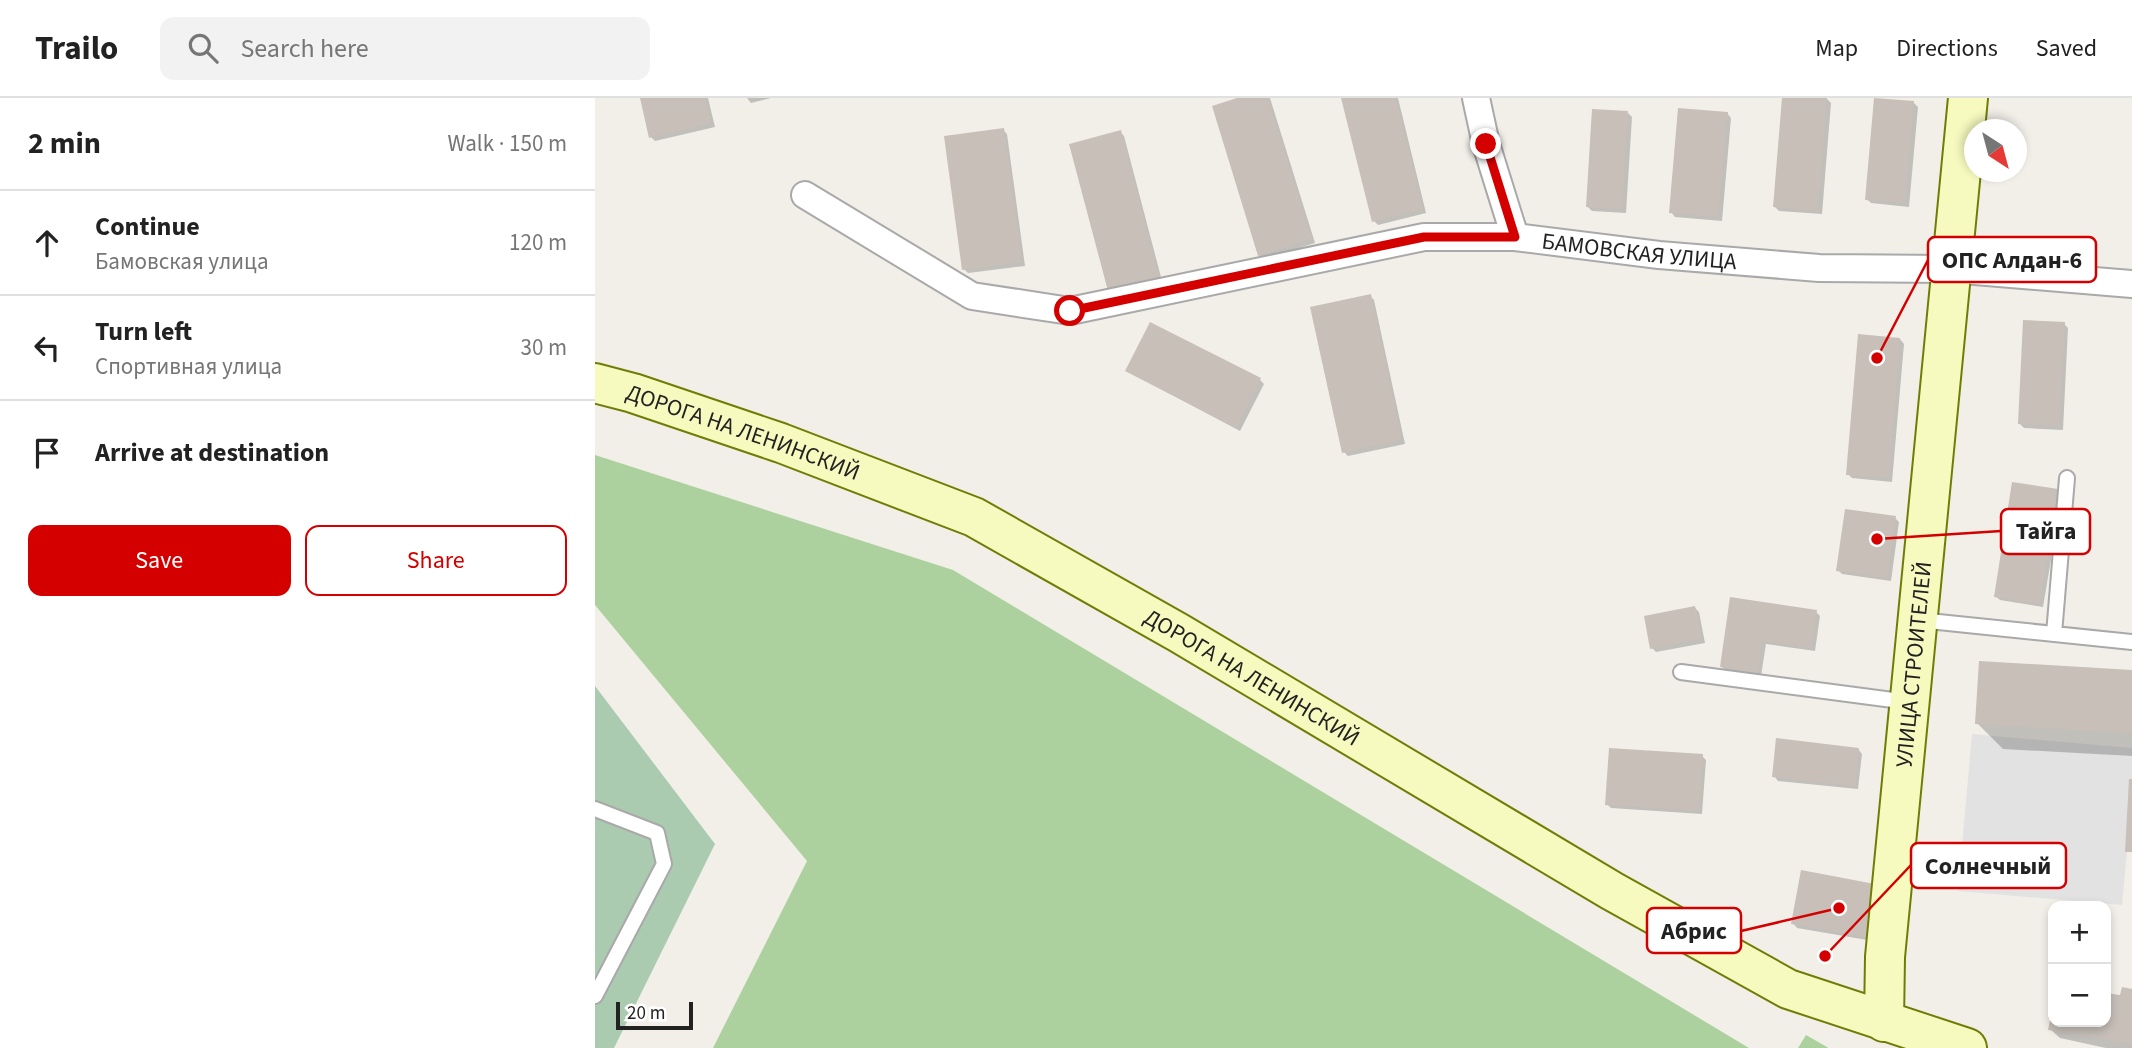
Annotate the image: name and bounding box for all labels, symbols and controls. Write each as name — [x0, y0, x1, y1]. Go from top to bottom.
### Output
search box — [160, 17, 650, 80]
text: Trailo — [35, 25, 118, 72]
icon: search — [184, 29, 222, 67]
text: Search here — [240, 30, 369, 67]
text: Map — [1815, 31, 1858, 66]
text: Directions — [1896, 31, 1998, 66]
text: Saved — [2036, 31, 2097, 66]
north arrow — [1964, 119, 2027, 182]
text: 2 min — [28, 122, 101, 165]
text: Walk · 150 m — [448, 127, 567, 160]
route end — [1470, 128, 1501, 159]
text: Continue — [95, 208, 200, 245]
icon: ahead — [28, 224, 66, 262]
street label: БАМОВСКАЯ УЛИЦА — [1540, 224, 1738, 278]
text: 120 m — [509, 226, 567, 259]
callout: ОПС Алдан-6 — [1928, 237, 2096, 282]
text: ОПС Алдан-6 — [1942, 243, 2082, 278]
text: Бамовская улица — [95, 245, 269, 278]
route start — [1054, 295, 1085, 326]
text: Turn left — [95, 313, 192, 350]
icon: left — [28, 329, 66, 367]
text: 30 m — [520, 331, 567, 364]
text: Спортивная улица — [95, 350, 282, 383]
street label: ДОРОГА НА ЛЕНИНСКИЙ — [622, 376, 865, 489]
icon: arrive — [28, 434, 66, 472]
text: Arrive at destination — [95, 434, 329, 471]
callout: Тайга — [2001, 509, 2090, 554]
text: Тайга — [2016, 514, 2076, 549]
button: Save — [28, 525, 291, 596]
button: Share — [305, 525, 567, 596]
street label: УЛИЦА СТРОИТЕЛЕЙ — [1887, 560, 1940, 769]
street label: ДОРОГА НА ЛЕНИНСКИЙ — [1138, 601, 1366, 754]
callout: Солнечный — [1911, 843, 2066, 888]
text: Солнечный — [1925, 849, 2051, 884]
map controls — [2048, 901, 2111, 1027]
button: + — [2048, 901, 2111, 964]
callout: Абрис — [1647, 908, 1741, 953]
text: Абрис — [1660, 914, 1727, 949]
button: − — [2048, 964, 2111, 1027]
scale bar — [616, 999, 693, 1031]
text: 20 m — [627, 1000, 665, 1027]

